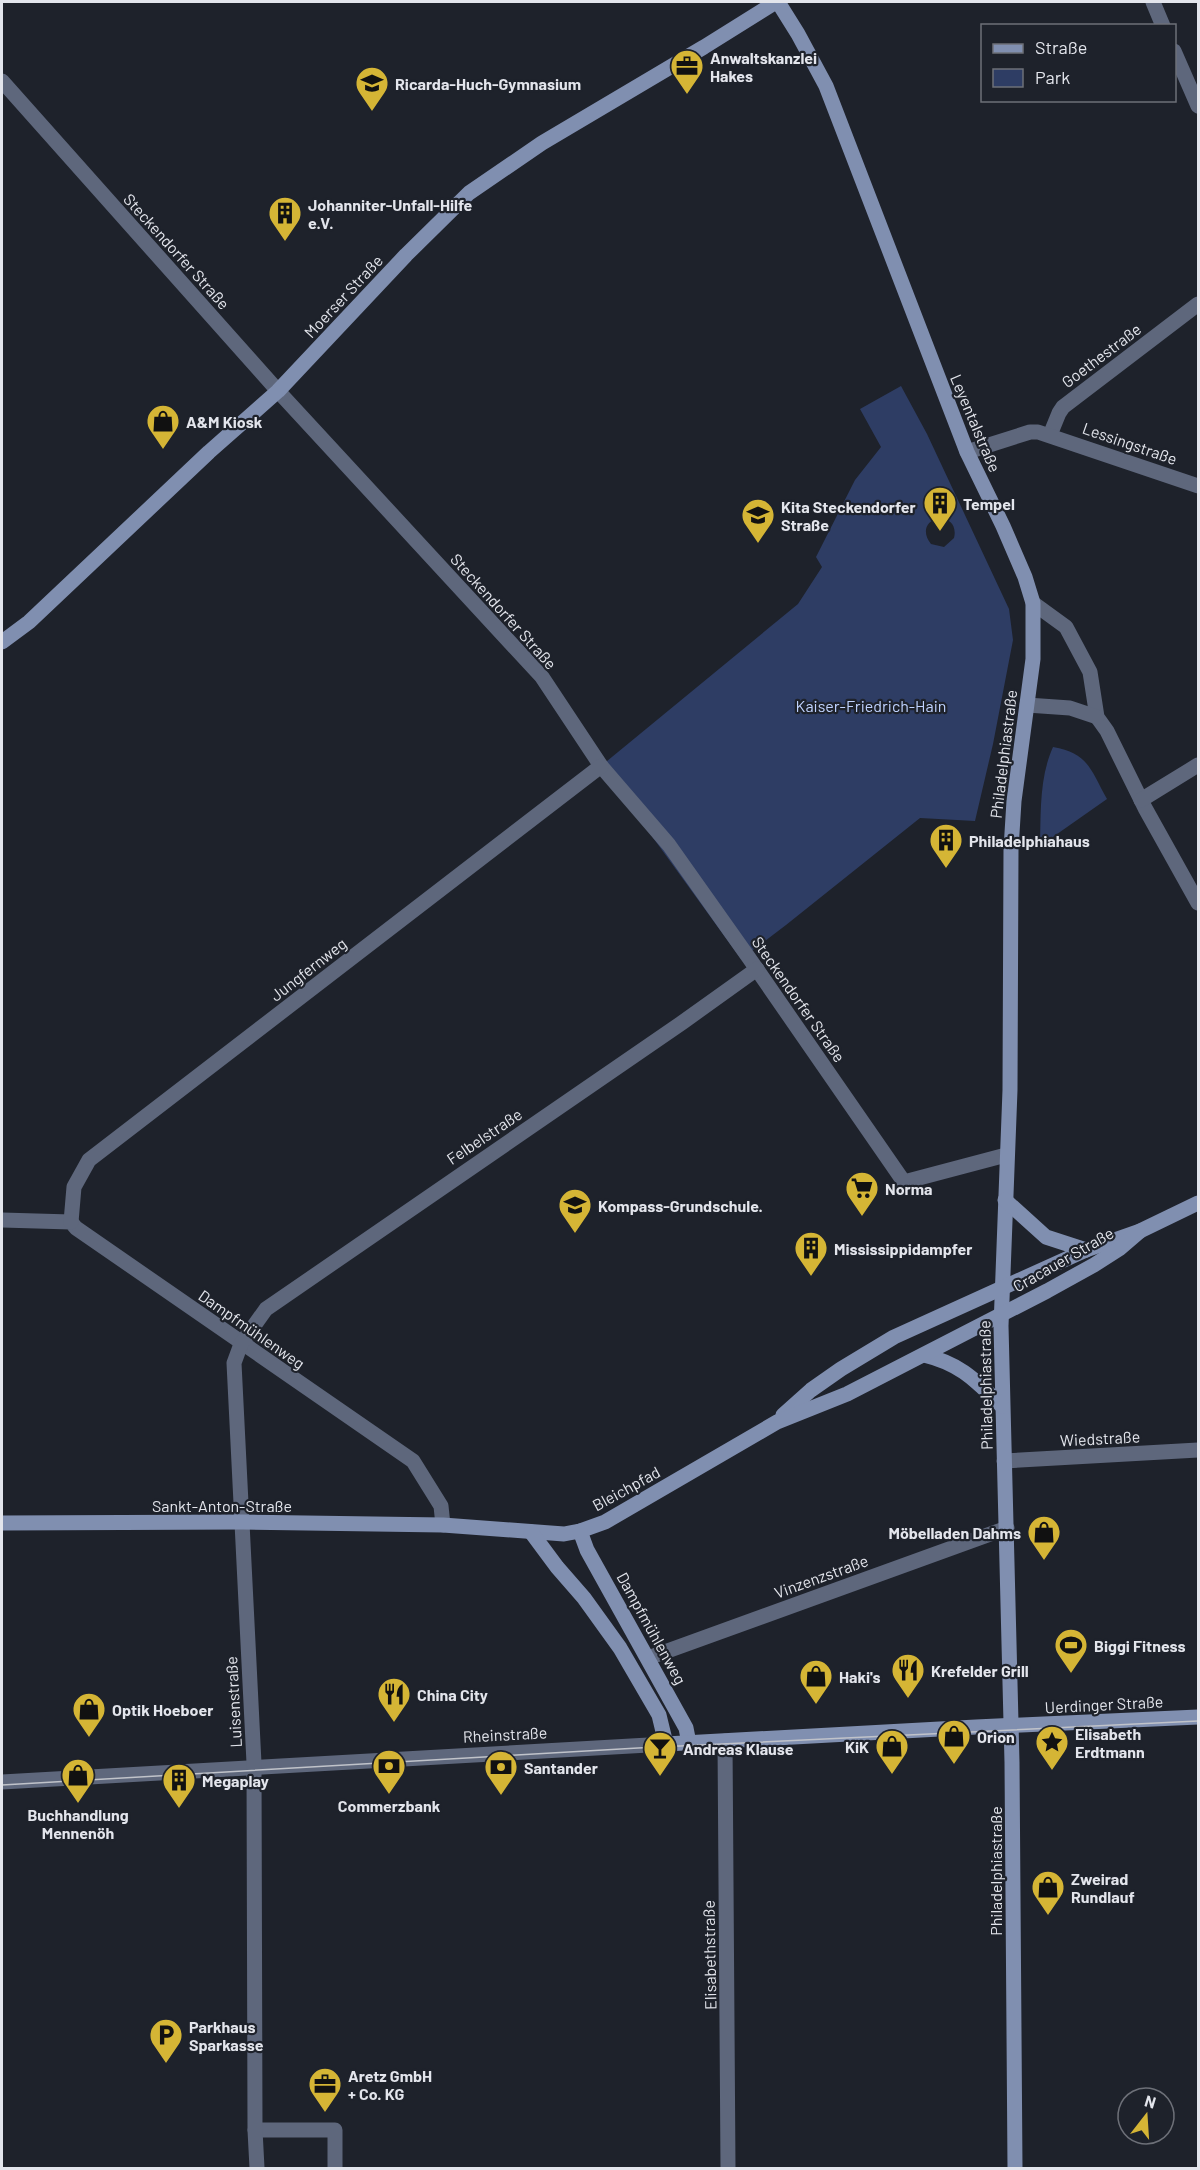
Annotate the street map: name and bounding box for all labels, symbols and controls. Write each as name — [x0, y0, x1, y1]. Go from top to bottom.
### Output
legend — [981, 24, 1176, 102]
text: Straße — [1035, 36, 1087, 58]
office icon: Anwaltskanzlei Hakes — [669, 48, 705, 95]
place label: Anwaltskanzlei Hakes — [710, 48, 817, 85]
school or university icon: Ricarda-Huch-Gymnasium — [354, 65, 390, 112]
text: Park — [1035, 66, 1070, 88]
place label: Ricarda-Huch-Gymnasium — [395, 74, 581, 93]
street label: Steckendorfer Straße — [120, 189, 234, 313]
building icon: Johanniter-Unfall-Hilfe e.V. — [267, 195, 303, 242]
place label: Johanniter-Unfall-Hilfe e.V. — [308, 195, 473, 232]
street label: Moerser Straße — [300, 251, 386, 341]
street label: Goethestraße — [1058, 319, 1144, 391]
street label: Leyentalstraße — [947, 371, 1005, 475]
shop icon: A&M Kiosk — [145, 403, 181, 450]
place label: A&M Kiosk — [186, 412, 263, 431]
street label: Lessingstraße — [1080, 418, 1180, 468]
building icon: Tempel — [922, 485, 958, 532]
place label: Tempel — [963, 494, 1015, 513]
school or university icon: Kita Steckendorfer Straße — [740, 497, 776, 544]
place label: Kita Steckendorfer Straße — [781, 497, 916, 534]
street label: Steckendorfer Straße — [447, 549, 561, 673]
street label: Philadelphiastraße — [986, 689, 1020, 819]
park label: Kaiser-Friedrich-Hain — [796, 696, 946, 715]
building icon: Philadelphiahaus — [928, 822, 964, 869]
place label: Philadelphiahaus — [969, 831, 1090, 850]
street label: Steckendorfer Straße — [748, 932, 850, 1066]
street label: Jungfernweg — [266, 933, 350, 1005]
street label: Felbelstraße — [443, 1104, 525, 1168]
supermarket icon: Norma — [844, 1170, 880, 1217]
place label: Norma — [885, 1179, 933, 1198]
school or university icon: Kompass-Grundschule. — [557, 1187, 593, 1234]
place label: Kompass-Grundschule. — [598, 1196, 763, 1215]
street label: Cracauer Straße — [1009, 1223, 1117, 1295]
building icon: Mississippidampfer — [793, 1230, 829, 1277]
place label: Mississippidampfer — [834, 1239, 972, 1258]
street label: Dampfmühlenweg — [195, 1285, 309, 1373]
street label: Philadelphiastraße — [974, 1320, 996, 1450]
street label: Wiedstraße — [1059, 1426, 1141, 1450]
street label: Bleichpfad — [589, 1462, 663, 1514]
street label: Sankt-Anton-Straße — [152, 1496, 292, 1515]
shop icon: Möbelladen Dahms — [1026, 1514, 1062, 1561]
place label: Möbelladen Dahms — [889, 1523, 1021, 1542]
street label: Vinzenzstraße — [772, 1550, 870, 1602]
street label: Dampfmühlenweg — [613, 1569, 691, 1687]
sports icon: Biggi Fitness — [1053, 1627, 1089, 1674]
place label: Biggi Fitness — [1094, 1636, 1185, 1655]
restaurant icon: Krefelder Grill — [890, 1652, 926, 1699]
street label: Luisenstraße — [221, 1656, 245, 1748]
shop icon: Haki's — [798, 1658, 834, 1705]
place label: Krefelder Grill — [931, 1661, 1029, 1680]
place label: Haki's — [839, 1667, 880, 1686]
restaurant icon: China City — [376, 1676, 412, 1723]
place label: China City — [417, 1685, 488, 1704]
shop icon: Optik Hoeboer — [71, 1691, 107, 1738]
street label: Uerdinger Straße — [1044, 1691, 1164, 1717]
place label: Optik Hoeboer — [112, 1700, 213, 1719]
shop icon: Orion — [936, 1718, 972, 1765]
street label: Rheinstraße — [462, 1722, 548, 1746]
place icon: Elisabeth Erdtmann — [1034, 1724, 1070, 1771]
place label: Elisabeth Erdtmann — [1075, 1724, 1145, 1761]
place label: Orion — [977, 1727, 1015, 1746]
shop icon: KiK — [874, 1728, 910, 1775]
bar icon: Andreas Klause — [642, 1730, 678, 1777]
place label: KiK — [845, 1737, 869, 1756]
place label: Andreas Klause — [683, 1739, 794, 1758]
bank icon: Commerzbank — [371, 1748, 407, 1795]
bank icon: Santander — [483, 1749, 519, 1796]
shop icon: Buchhandlung Mennenöh — [60, 1757, 96, 1804]
place label: Santander — [524, 1758, 598, 1777]
building icon: Megaplay — [161, 1762, 197, 1809]
place label: Megaplay — [202, 1771, 269, 1790]
place label: Commerzbank — [338, 1796, 441, 1815]
place label: Buchhandlung Mennenöh — [27, 1805, 129, 1842]
street label: Philadelphiastraße — [986, 1806, 1005, 1936]
shop icon: Zweirad Rundlauf — [1030, 1869, 1066, 1916]
place label: Zweirad Rundlauf — [1071, 1869, 1135, 1906]
street label: Elisabethstraße — [699, 1900, 719, 2010]
parking icon: Parkhaus Sparkasse — [148, 2017, 184, 2064]
place label: Parkhaus Sparkasse — [189, 2017, 264, 2054]
office icon: Aretz GmbH + Co. KG — [307, 2066, 343, 2113]
place label: Aretz GmbH + Co. KG — [348, 2066, 432, 2103]
north arrow — [1116, 2086, 1176, 2146]
text: N — [1143, 2091, 1158, 2112]

